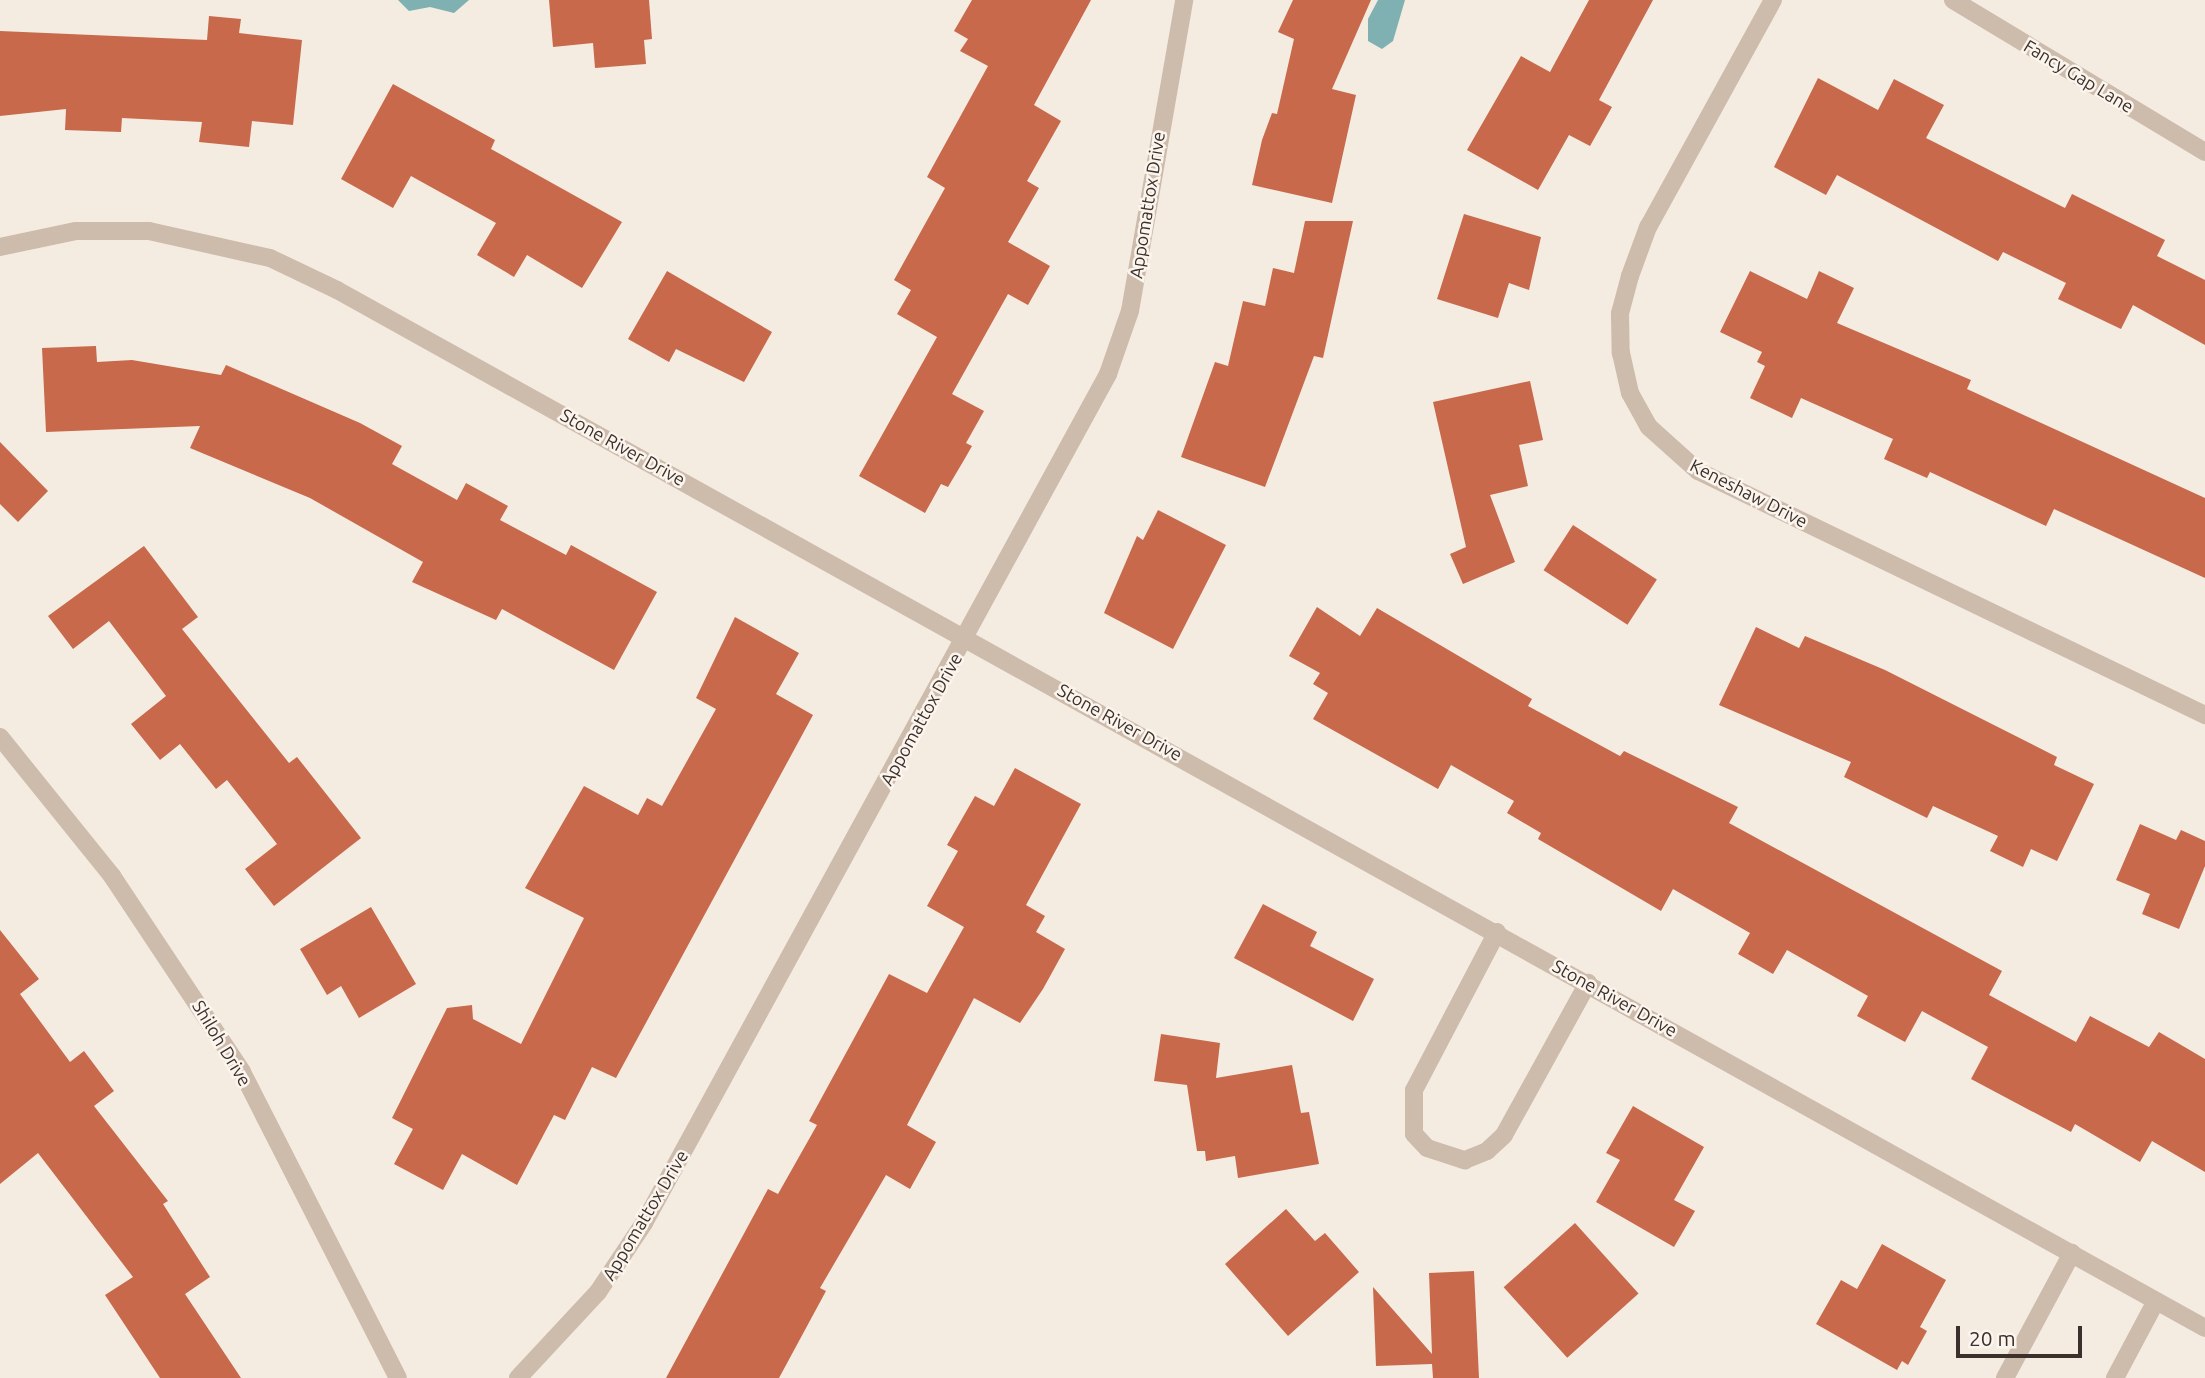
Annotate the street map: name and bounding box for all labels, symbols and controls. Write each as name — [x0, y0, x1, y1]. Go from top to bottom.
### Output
street label: Fancy Gap Lane — [2020, 35, 2138, 117]
street label: Appomattox Drive — [1125, 130, 1169, 280]
street label: Stone River Drive — [557, 404, 689, 490]
street label: Keneshaw Drive — [1687, 454, 1811, 532]
street label: Appomattox Drive — [876, 649, 966, 789]
street label: Stone River Drive — [1054, 679, 1186, 765]
street label: Stone River Drive — [1549, 955, 1681, 1041]
street label: Shiloh Drive — [188, 996, 256, 1090]
street label: Appomattox Drive — [598, 1146, 692, 1284]
scale bar — [1960, 1312, 2086, 1356]
text: 20 m — [1969, 1326, 2016, 1350]

